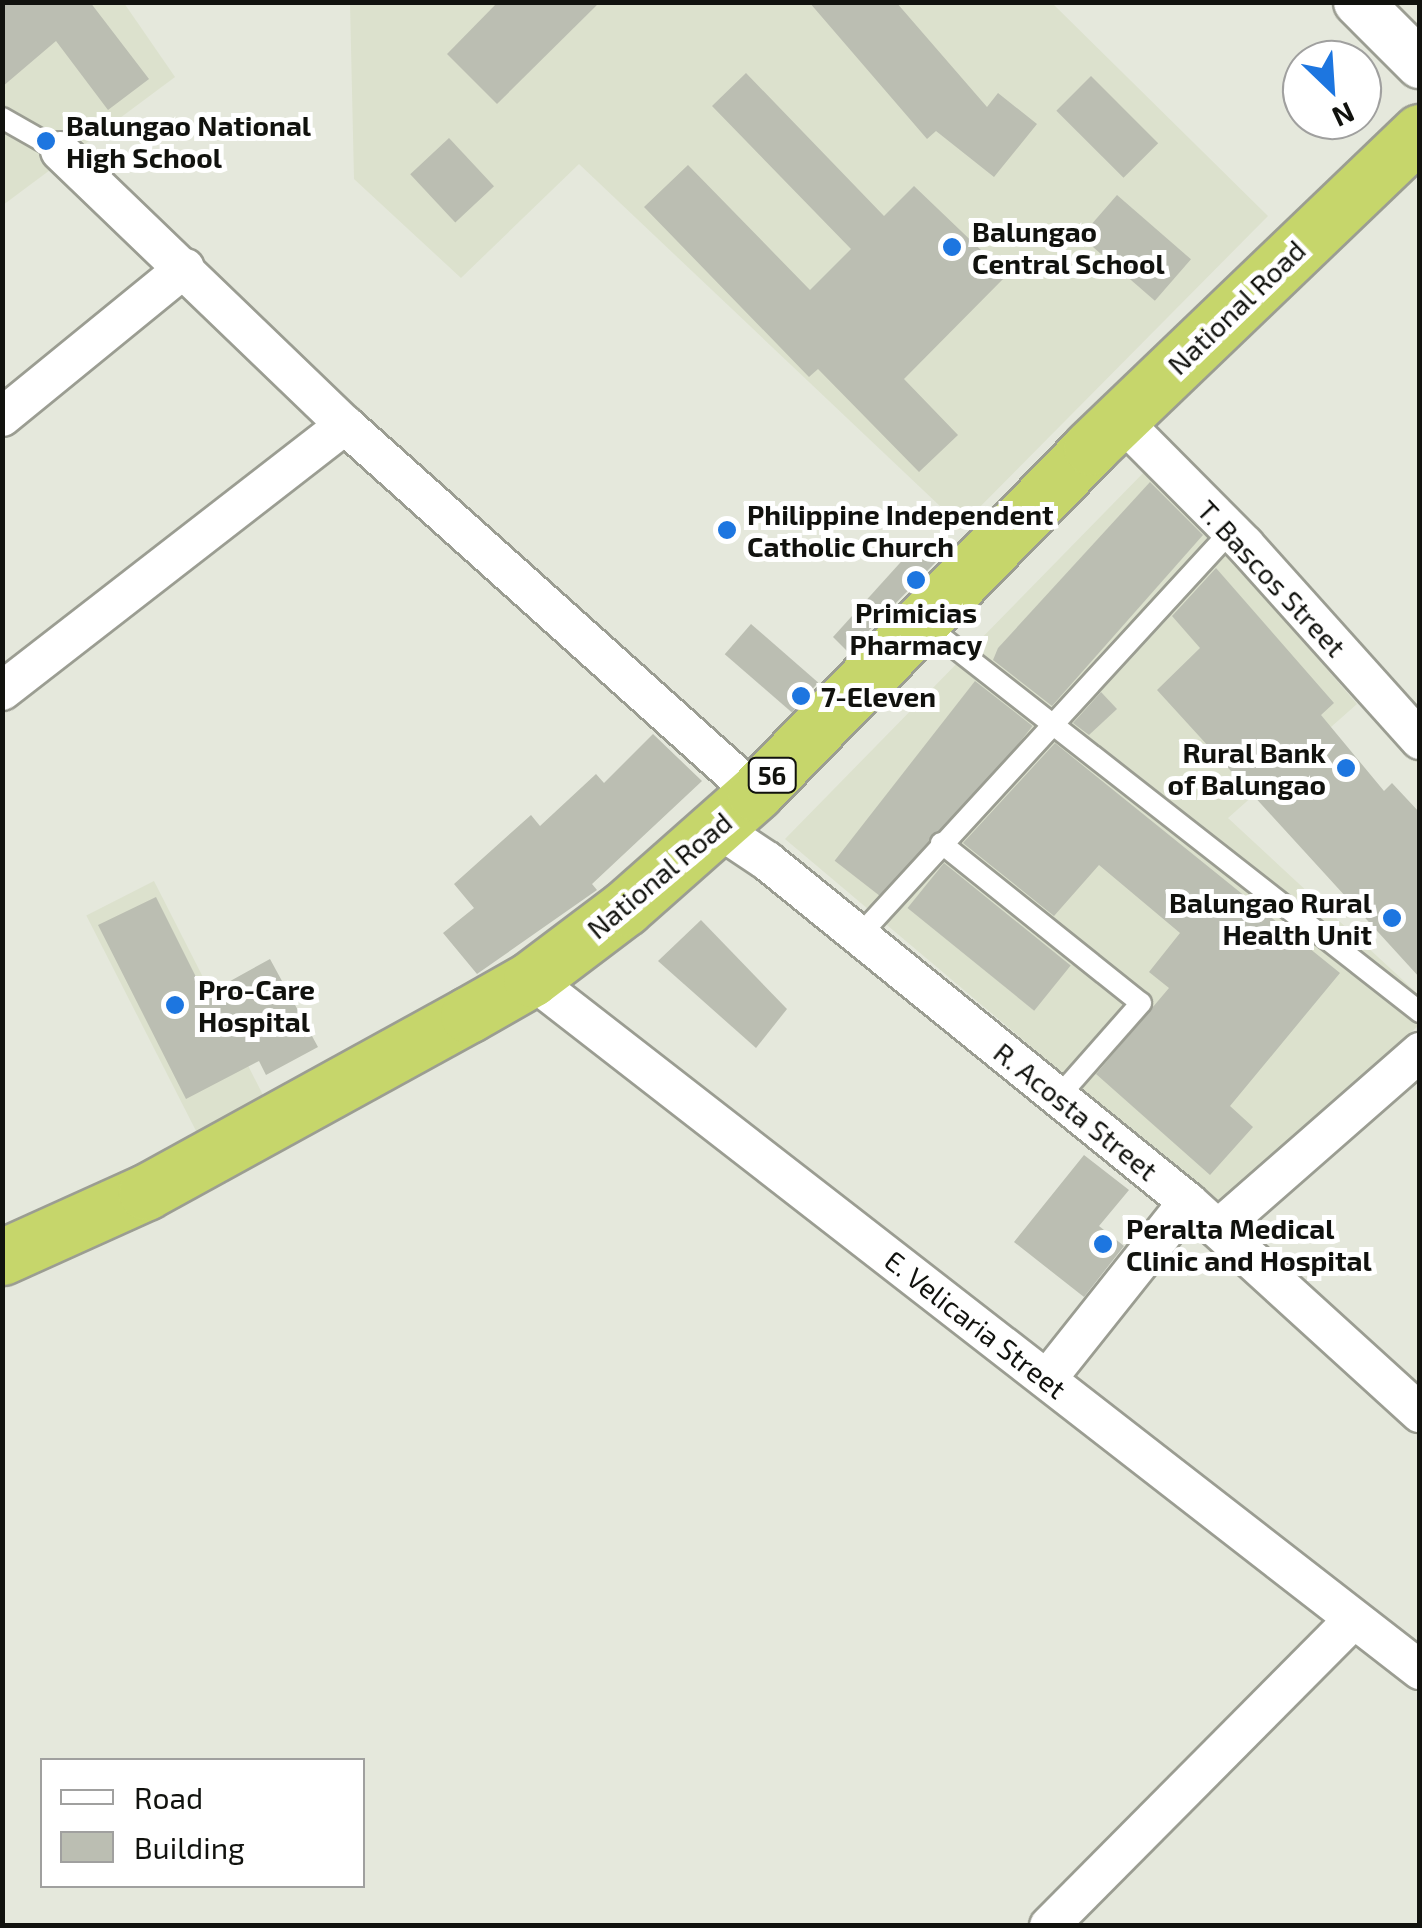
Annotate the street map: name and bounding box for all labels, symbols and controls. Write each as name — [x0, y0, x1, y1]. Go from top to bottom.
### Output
north arrow — [1282, 40, 1382, 140]
text: N — [1327, 96, 1360, 135]
place label: Balungao National High School — [66, 108, 311, 174]
marker: Balungao National High School — [35, 130, 57, 152]
place label: Balungao Central School — [972, 214, 1165, 280]
street label: National Road — [1160, 233, 1312, 381]
marker: Balungao Central School — [941, 236, 963, 258]
street label: T. Bascos Street — [1191, 493, 1353, 663]
place label: Philippine Independent Catholic Church — [747, 497, 1054, 563]
marker: Philippine Independent Catholic Church — [716, 519, 738, 541]
marker: Primicias Pharmacy — [905, 569, 927, 591]
place label: Primicias Pharmacy — [850, 595, 982, 661]
place label: 7-Eleven — [821, 679, 936, 713]
marker: 7-Eleven — [790, 685, 812, 707]
place label: Rural Bank of Balungao — [1167, 735, 1326, 801]
road number: 56 — [747, 755, 797, 795]
marker: Rural Bank of Balungao — [1335, 757, 1357, 779]
street label: National Road — [580, 805, 738, 945]
place label: Balungao Rural Health Unit — [1169, 885, 1372, 951]
marker: Balungao Rural Health Unit — [1381, 907, 1403, 929]
place label: Pro-Care Hospital — [198, 972, 315, 1038]
marker: Pro-Care Hospital — [162, 992, 188, 1018]
street label: R. Acosta Street — [987, 1035, 1165, 1187]
place label: Peralta Medical Clinic and Hospital — [1126, 1211, 1372, 1277]
marker: Peralta Medical Clinic and Hospital — [1090, 1231, 1116, 1257]
street label: E. Velicaria Street — [878, 1243, 1074, 1405]
legend — [40, 1758, 365, 1888]
text: Road — [134, 1779, 203, 1815]
text: Building — [134, 1829, 245, 1865]

